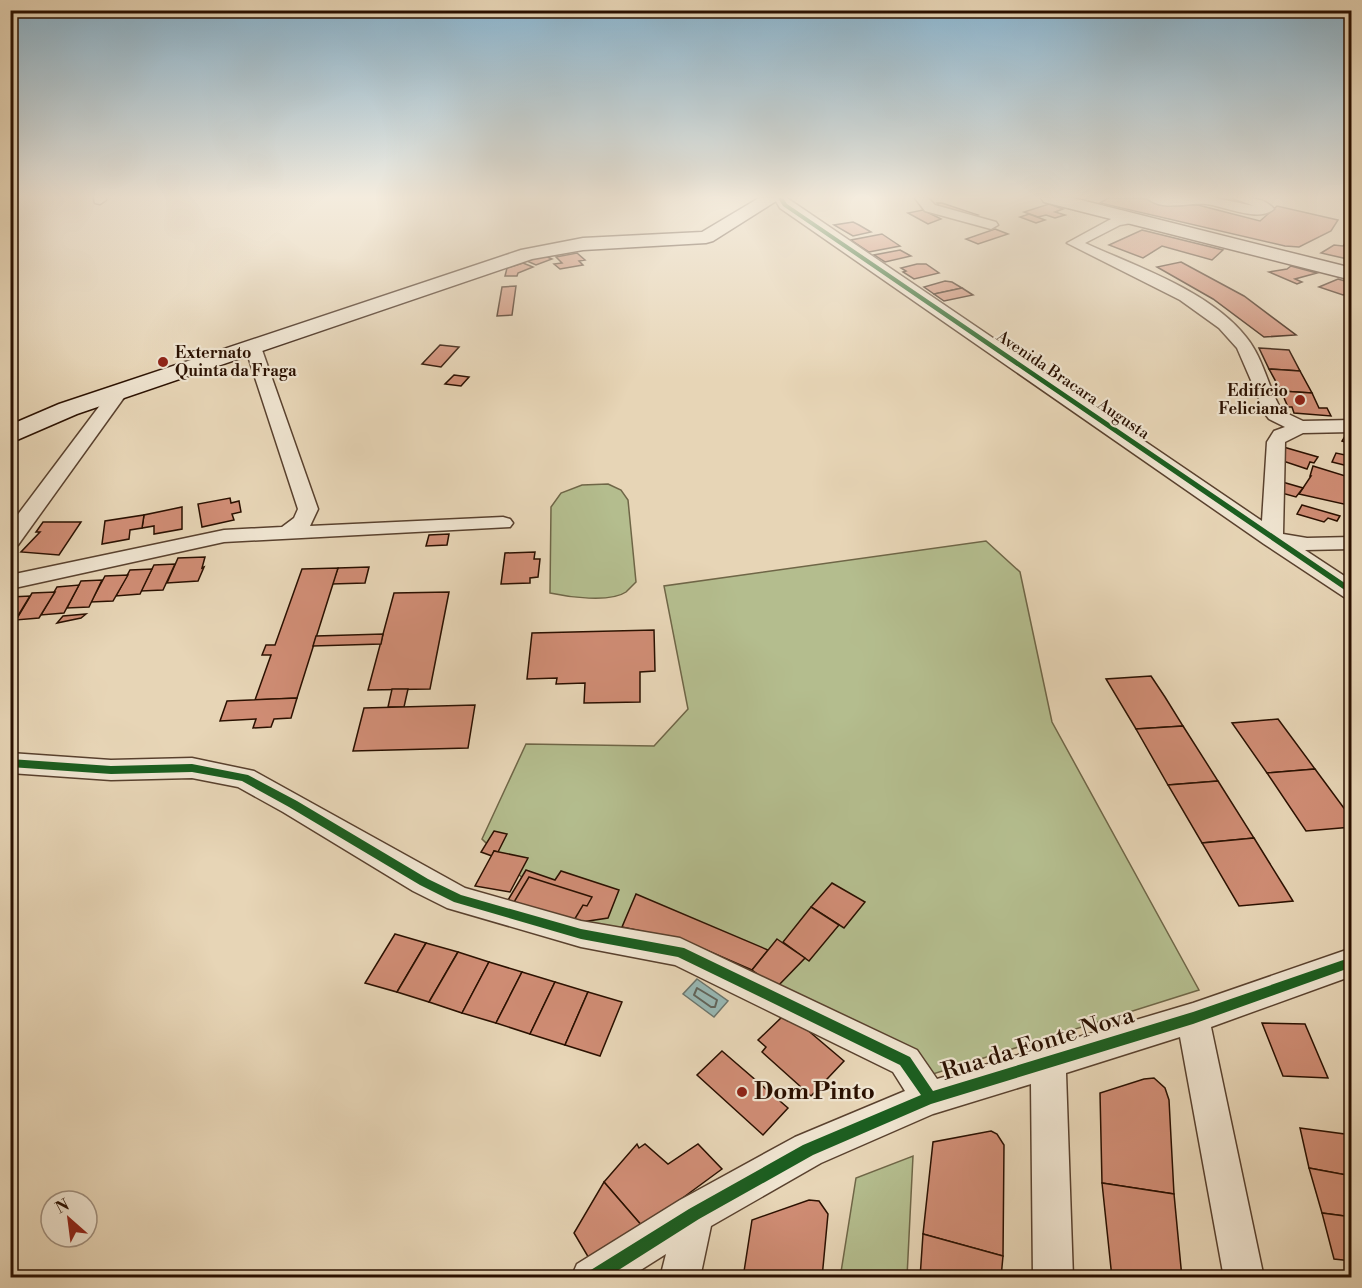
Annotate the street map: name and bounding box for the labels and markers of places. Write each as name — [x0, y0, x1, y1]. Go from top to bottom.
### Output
place label: Externato Quinta da Fraga — [175, 343, 297, 381]
marker: Externato Quinta da Fraga — [156, 355, 170, 369]
place label: Edifício Feliciana — [1219, 381, 1288, 419]
marker: Edifício Feliciana — [1293, 393, 1307, 407]
place label: Dom Pinto — [754, 1077, 875, 1107]
marker: Dom Pinto — [735, 1085, 749, 1099]

